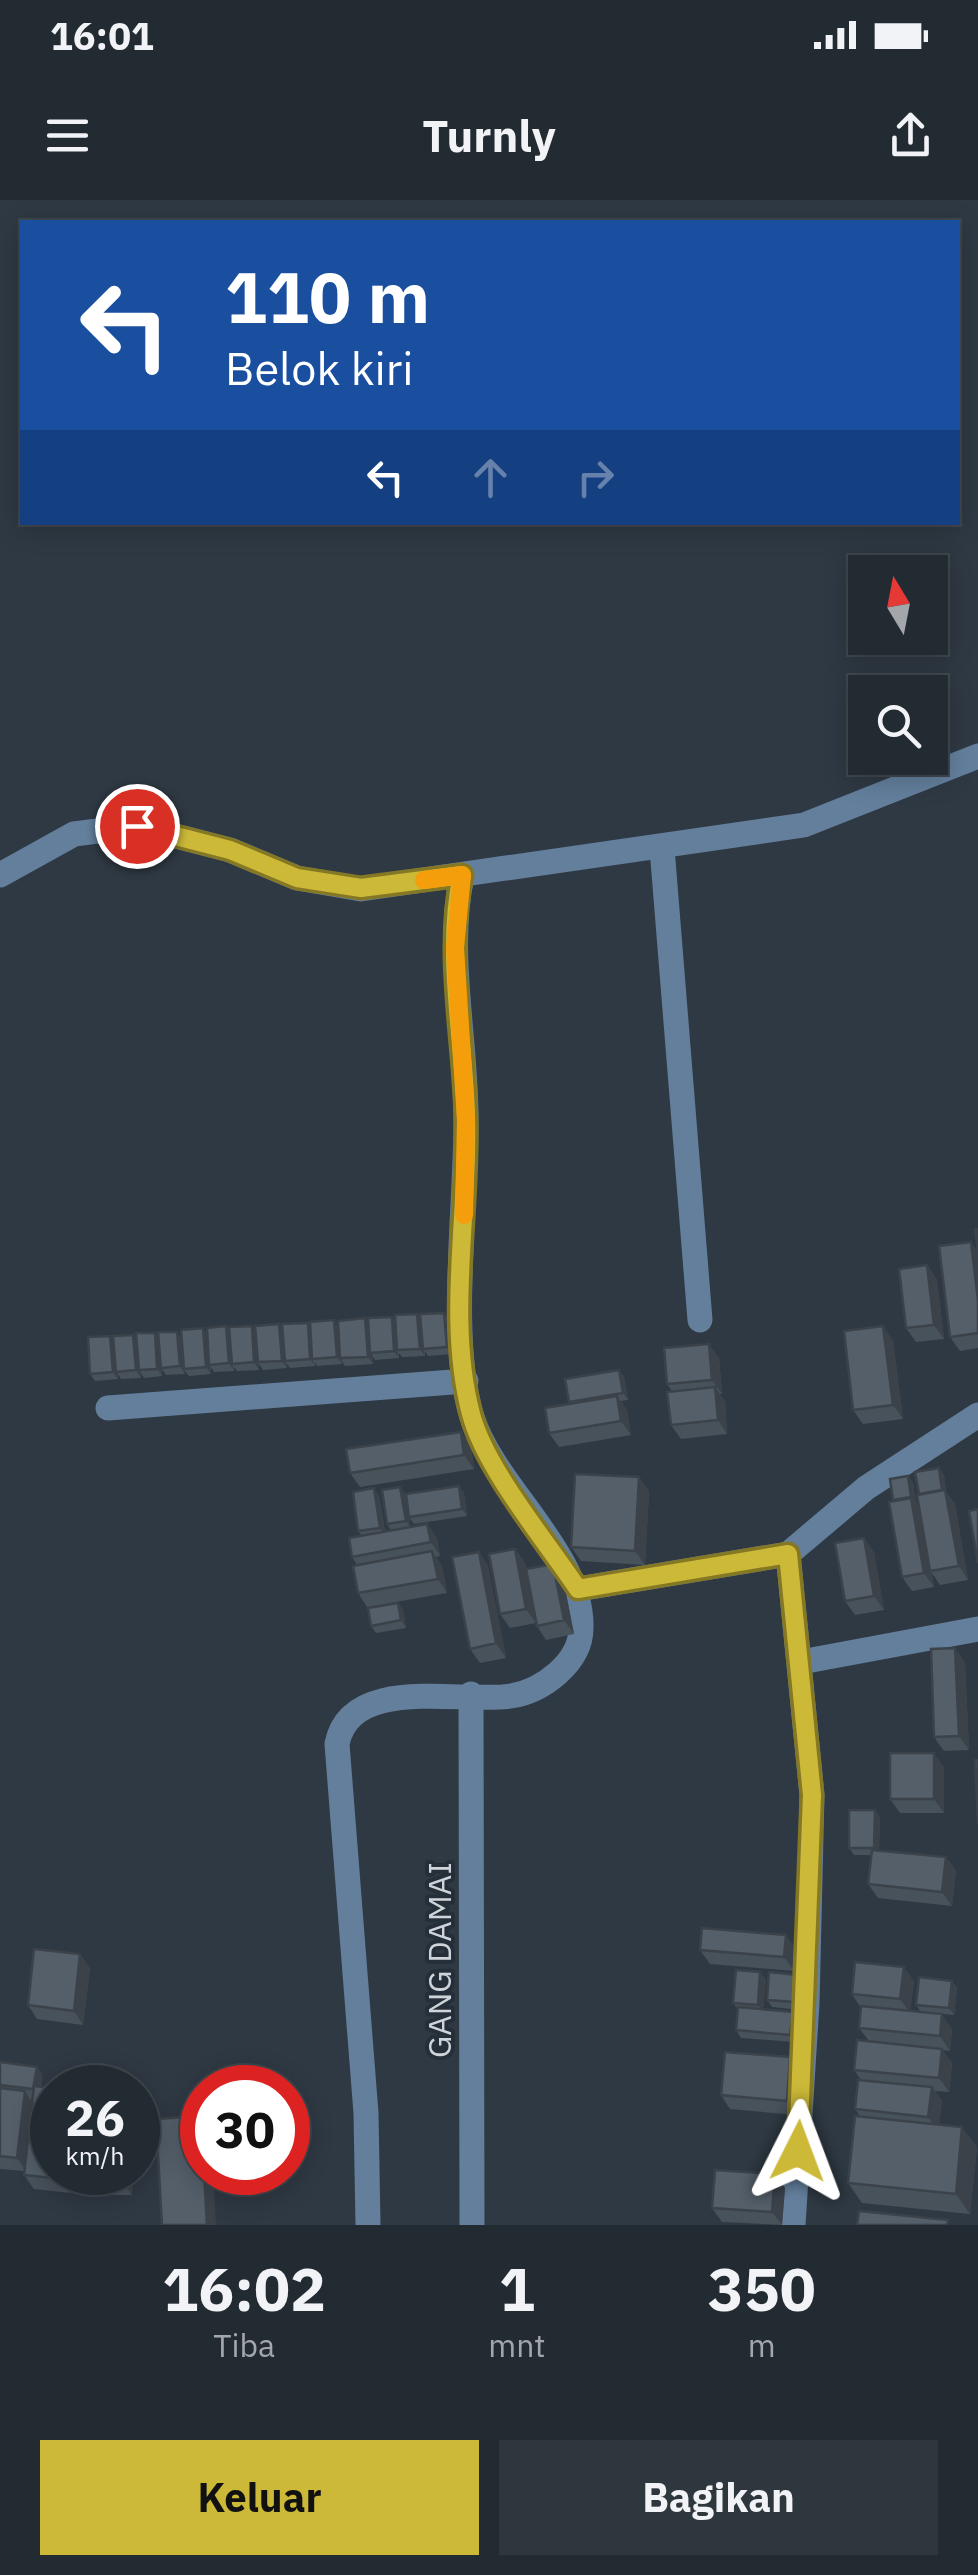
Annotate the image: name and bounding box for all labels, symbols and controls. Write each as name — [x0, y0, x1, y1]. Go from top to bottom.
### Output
text: 16:01 — [50, 11, 154, 60]
text: Turnly — [422, 106, 556, 164]
icon: menu — [40, 108, 95, 163]
icon: share — [883, 108, 938, 163]
text: 110 m — [225, 251, 430, 342]
icon: left — [60, 260, 190, 390]
text: Belok kiri — [225, 339, 414, 397]
icon: left — [358, 450, 413, 505]
icon: ahead — [463, 450, 518, 505]
icon: right — [568, 450, 623, 505]
north arrow — [848, 555, 948, 655]
map controls — [848, 555, 948, 775]
button: search — [848, 675, 948, 775]
pin — [95, 784, 180, 869]
icon: arrive — [110, 799, 165, 854]
street label: GANG DAMAI — [418, 1862, 460, 2058]
speed limit sign: 30 — [180, 2065, 310, 2195]
text: 26 — [65, 2085, 125, 2150]
position arrow — [746, 2099, 850, 2203]
text: km/h — [66, 2139, 124, 2172]
text: 16:02 — [162, 2249, 326, 2328]
text: 1 — [499, 2249, 535, 2328]
text: 350 — [708, 2249, 816, 2328]
text: Tiba — [213, 2324, 275, 2366]
text: mnt — [488, 2324, 546, 2366]
text: m — [748, 2324, 776, 2366]
button: Keluar — [40, 2440, 479, 2555]
button: Bagikan — [499, 2440, 938, 2555]

